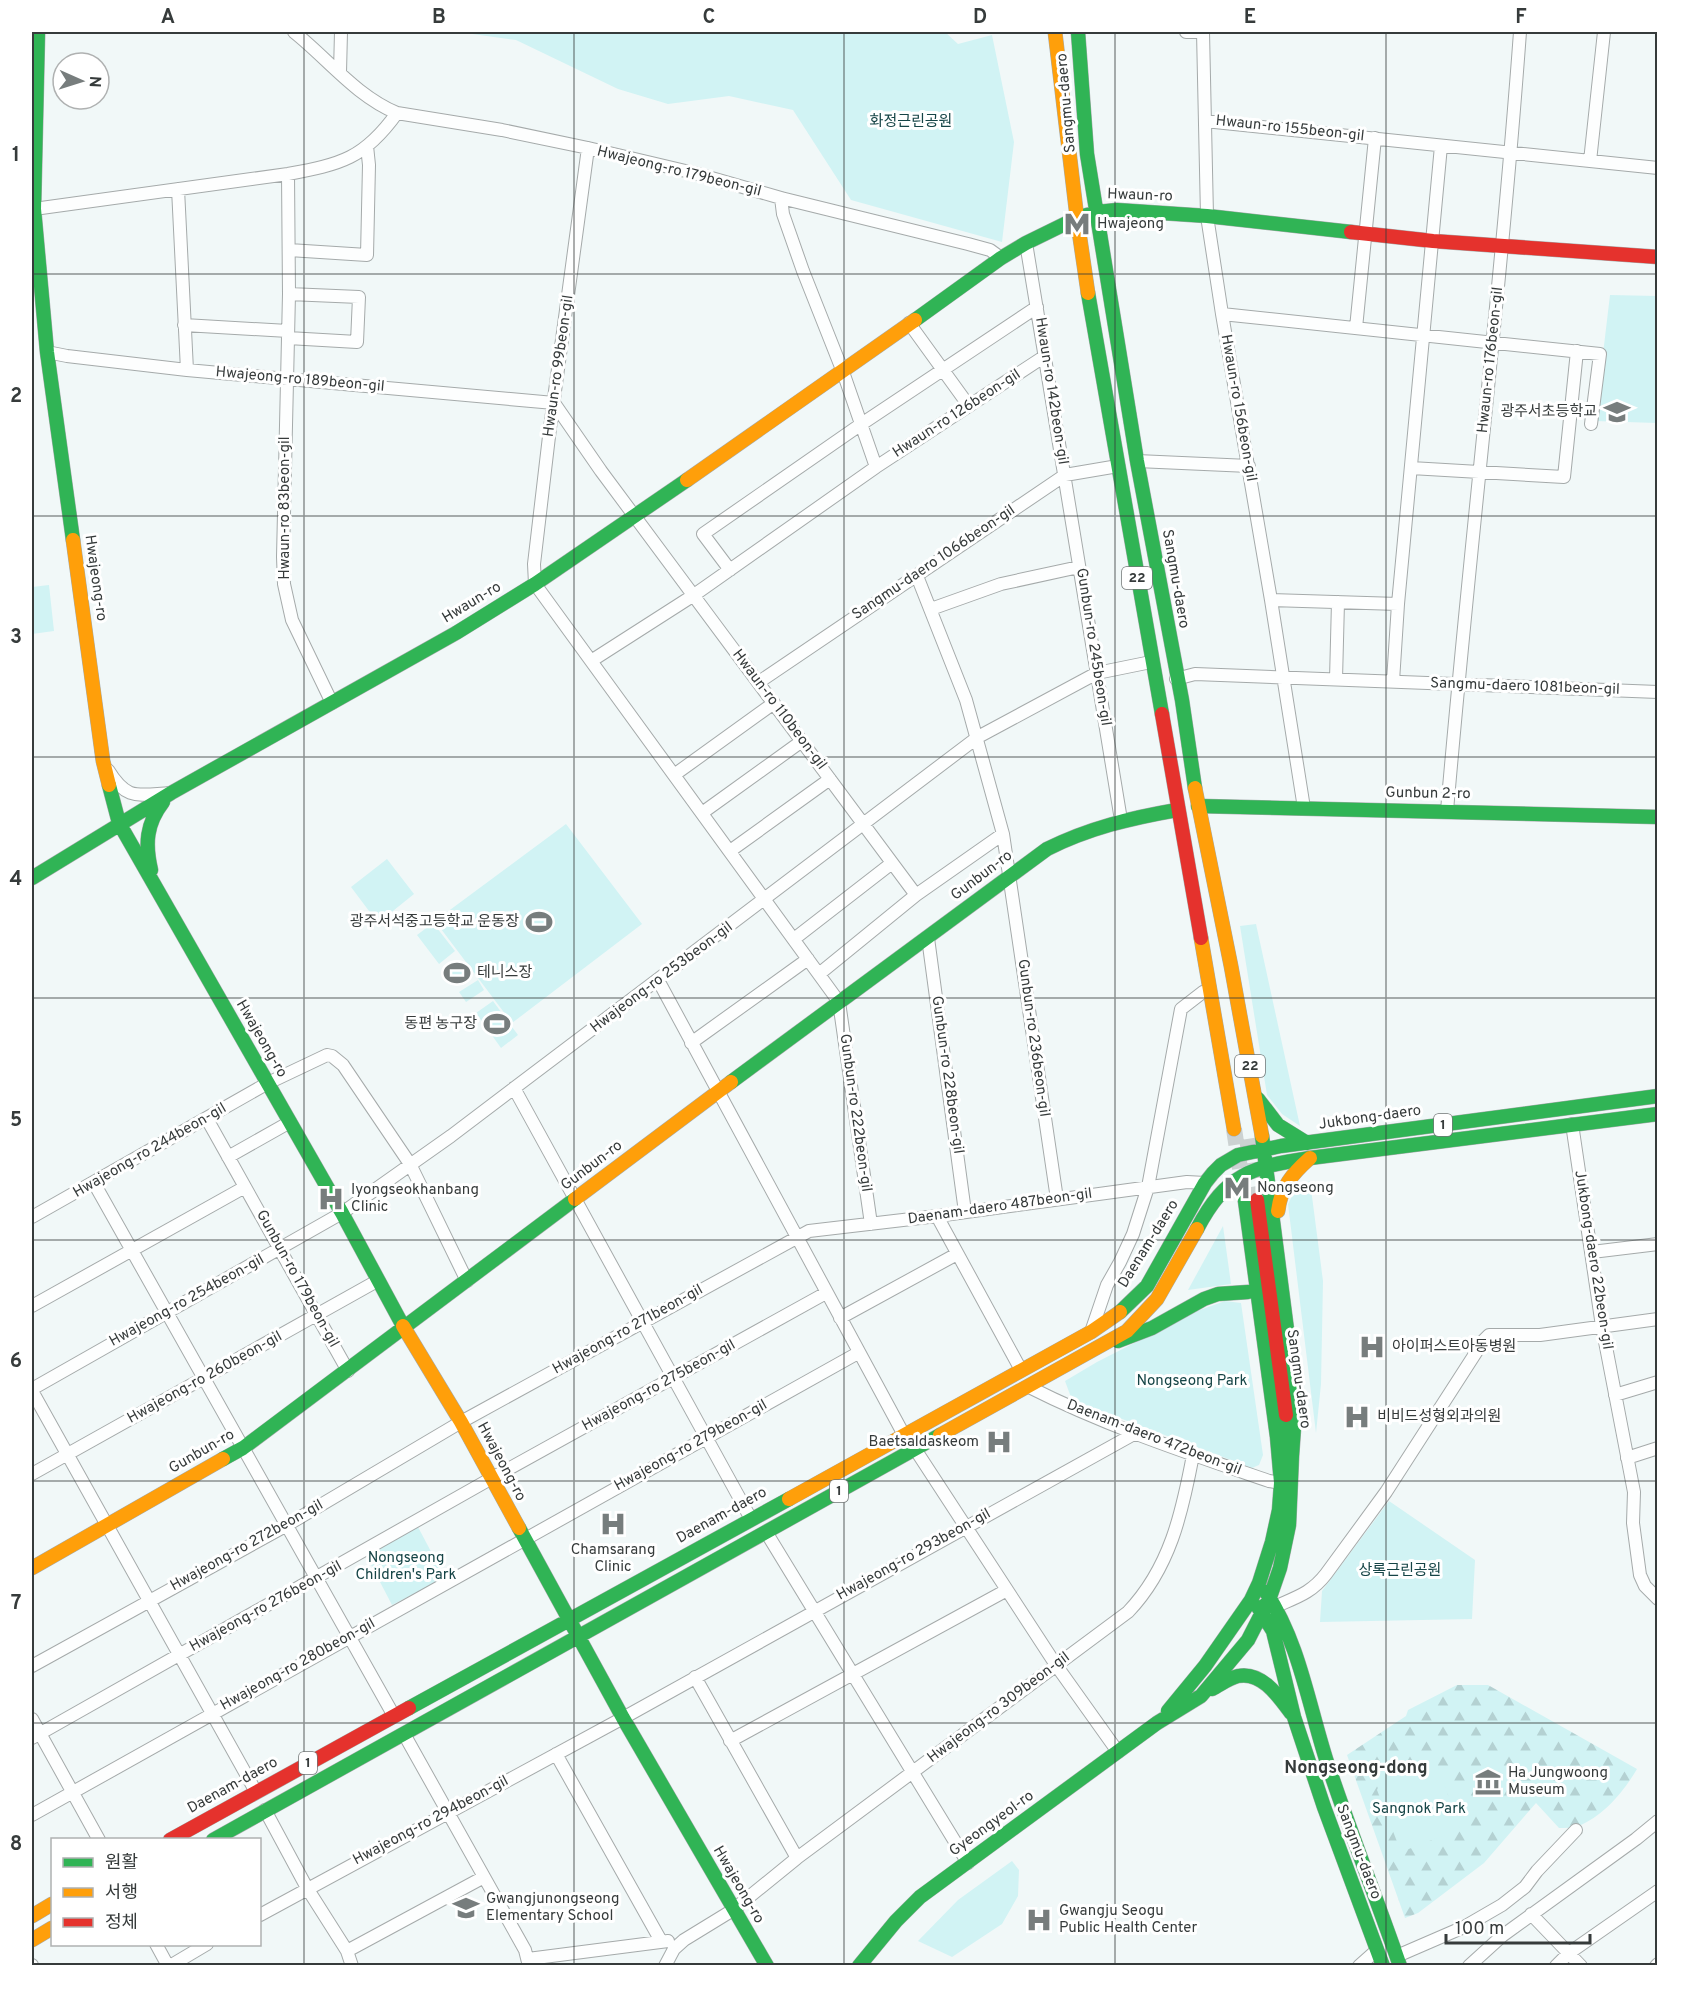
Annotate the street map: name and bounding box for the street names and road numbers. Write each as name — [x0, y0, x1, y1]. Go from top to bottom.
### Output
street label: Sangmu-daero — [1053, 52, 1081, 154]
street label: Hwaun-ro 155beon-gil — [1215, 112, 1365, 146]
street label: Hwajeong-ro 179beon-gil — [595, 142, 763, 202]
street label: Hwaun-ro — [1107, 185, 1173, 207]
street label: Hwaun-ro 176beon-gil — [1474, 286, 1508, 434]
street label: Hwaun-ro 99beon-gil — [540, 294, 578, 438]
street label: Hwaun-ro 142beon-gil — [1030, 316, 1072, 466]
street label: Hwaun-ro 156beon-gil — [1216, 333, 1260, 483]
street label: Hwajeong-ro 189beon-gil — [215, 363, 385, 397]
street label: Hwaun-ro 126beon-gil — [889, 365, 1025, 463]
street label: Hwaun-ro 83beon-gil — [276, 436, 295, 580]
street label: Sangmu-daero 1066beon-gil — [849, 501, 1019, 625]
street label: Sangmu-daero — [1157, 528, 1193, 630]
street label: Hwajeong-ro — [80, 534, 110, 622]
street label: Gunbun-ro 245beon-gil — [1071, 567, 1115, 727]
road number: 22 — [1122, 567, 1152, 589]
street label: Hwaun-ro — [439, 578, 505, 628]
street label: Hwaun-ro 110beon-gil — [727, 646, 831, 774]
street label: Sangmu-daero 1081beon-gil — [1430, 674, 1620, 700]
street label: Gunbun 2-ro — [1385, 784, 1471, 804]
street label: Gunbun-ro — [947, 847, 1017, 905]
street label: Hwajeong-ro 253beon-gil — [587, 918, 737, 1038]
street label: Gunbun-ro 236beon-gil — [1013, 958, 1053, 1118]
street label: Gunbun-ro 228beon-gil — [926, 995, 968, 1155]
street label: Hwajeong-ro — [231, 997, 291, 1081]
street label: Gunbun-ro 222beon-gil — [834, 1033, 876, 1193]
road number: 22 — [1235, 1055, 1265, 1077]
street label: Hwajeong-ro 244beon-gil — [70, 1099, 230, 1203]
street label: Jukbong-daero — [1317, 1101, 1423, 1135]
road number: 1 — [1434, 1114, 1452, 1136]
street label: Gunbun-ro — [557, 1137, 627, 1195]
street label: Jukbong-daero 22beon-gil — [1569, 1169, 1617, 1351]
street label: Daenam-daero 487beon-gil — [907, 1185, 1093, 1229]
street label: Daenam-daero — [1114, 1196, 1184, 1292]
street label: Gunbun-ro 179beon-gil — [251, 1207, 343, 1351]
street label: Hwajeong-ro 254beon-gil — [106, 1250, 268, 1352]
street label: Hwajeong-ro 271beon-gil — [549, 1281, 707, 1379]
street label: Hwajeong-ro 260beon-gil — [124, 1328, 286, 1428]
street label: Sangmu-daero — [1282, 1328, 1314, 1430]
street label: Hwajeong-ro 275beon-gil — [579, 1336, 739, 1436]
street label: Hwajeong-ro 279beon-gil — [611, 1396, 771, 1496]
street label: Daenam-daero 472beon-gil — [1064, 1396, 1244, 1480]
street label: Hwajeong-ro — [472, 1419, 530, 1505]
street label: Gunbun-ro — [166, 1426, 238, 1478]
road number: 1 — [830, 1480, 848, 1502]
street label: Daenam-daero — [674, 1483, 770, 1549]
street label: Hwajeong-ro 272beon-gil — [167, 1496, 327, 1596]
street label: Hwajeong-ro 293beon-gil — [834, 1505, 994, 1605]
street label: Hwajeong-ro 276beon-gil — [186, 1557, 346, 1657]
street label: Hwajeong-ro 280beon-gil — [217, 1614, 379, 1716]
street label: Hwajeong-ro 309beon-gil — [924, 1648, 1074, 1768]
road number: 1 — [299, 1752, 317, 1774]
street label: Daenam-daero — [185, 1753, 281, 1819]
street label: Hwajeong-ro 294beon-gil — [350, 1772, 512, 1870]
street label: Gyeongyeol-ro — [946, 1787, 1038, 1861]
street label: Sangmu-daero — [1331, 1802, 1385, 1902]
street label: Hwajeong-ro — [708, 1843, 768, 1927]

